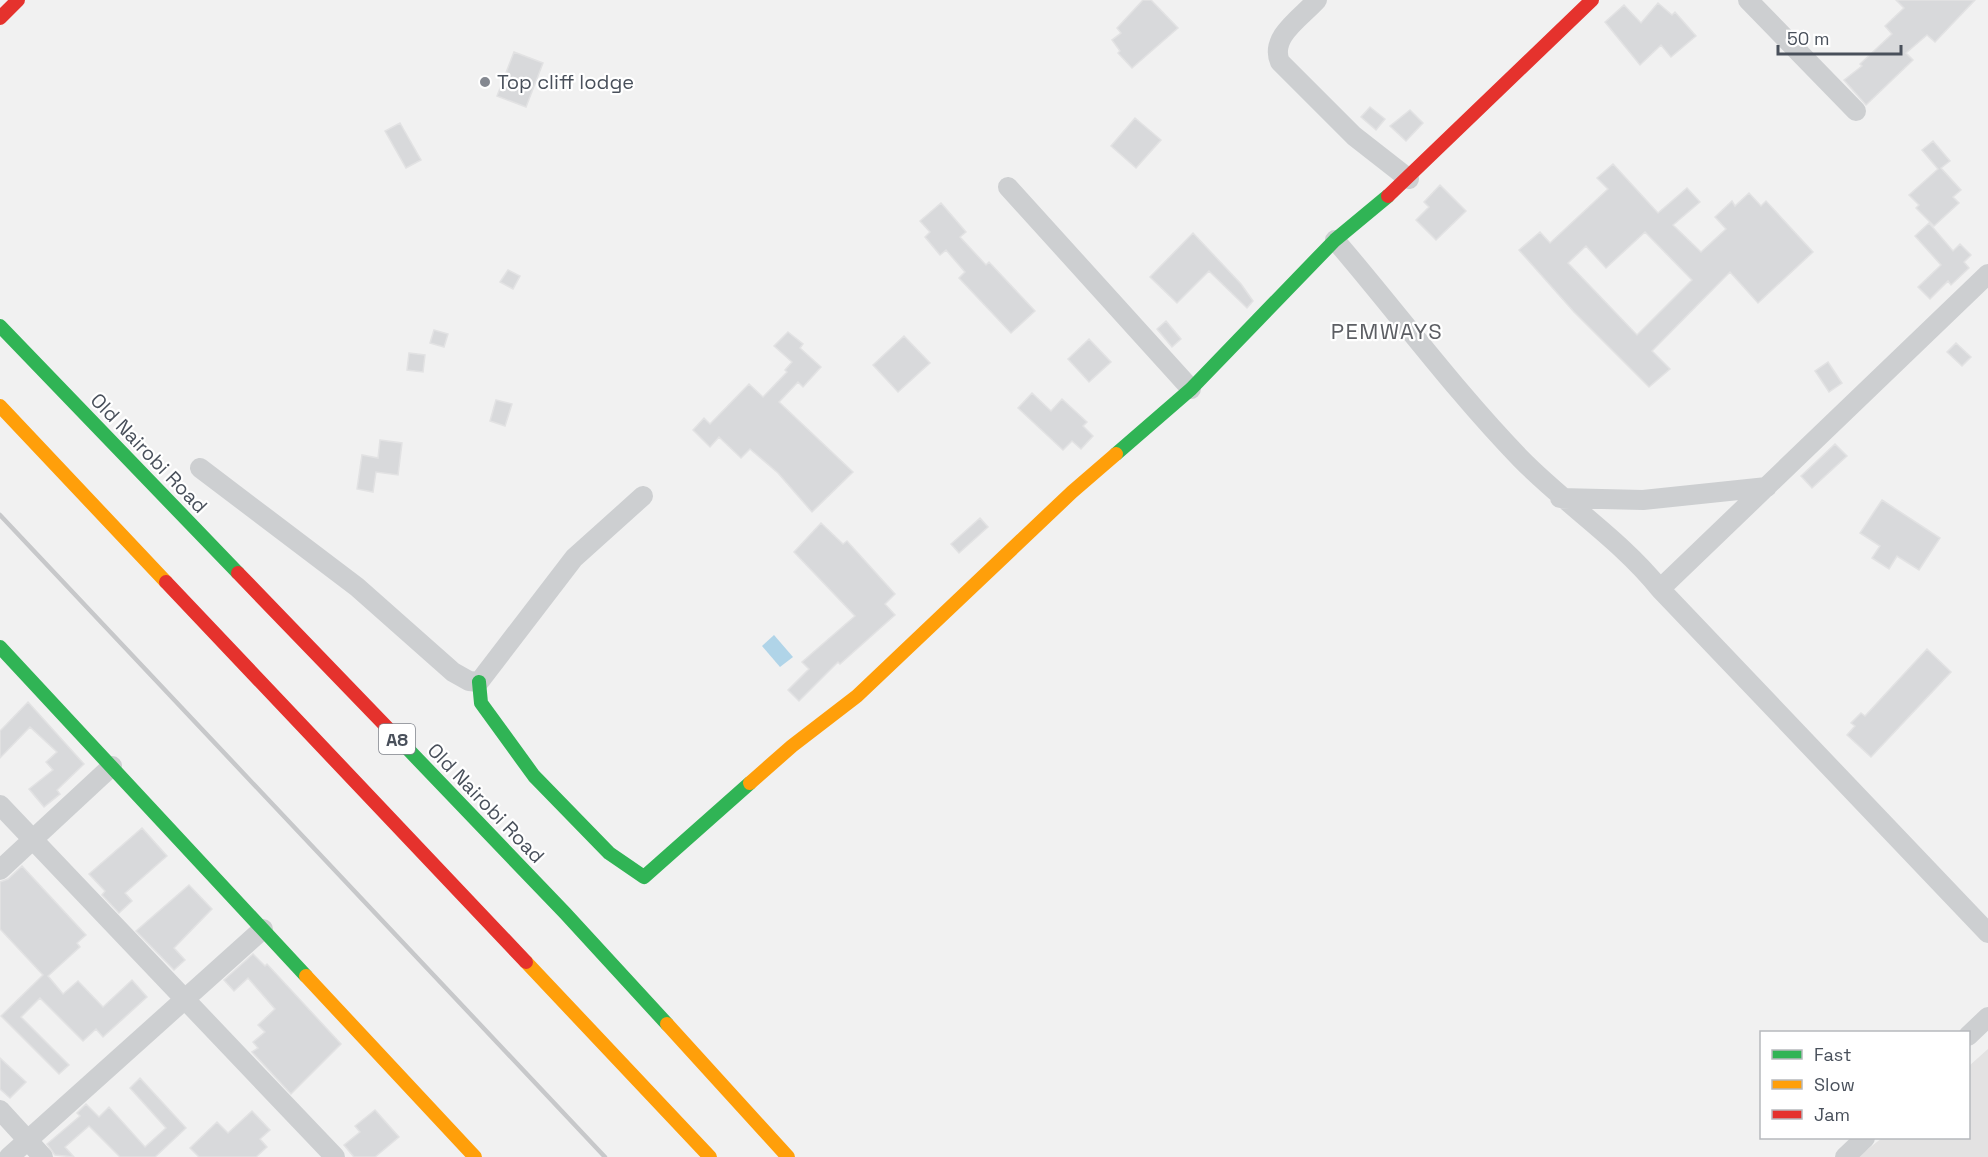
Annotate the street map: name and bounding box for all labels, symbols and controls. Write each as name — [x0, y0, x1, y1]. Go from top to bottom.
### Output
scale bar — [1778, 18, 1901, 56]
text: 50 m — [1787, 27, 1829, 50]
place label: Top cliff lodge — [497, 69, 634, 95]
marker: Top cliff lodge — [478, 75, 492, 89]
district label: PEMWAYS — [1331, 317, 1443, 345]
street label: Old Nairobi Road — [85, 387, 213, 519]
road number: A8 — [379, 724, 415, 754]
street label: Old Nairobi Road — [422, 737, 550, 869]
legend — [1760, 1031, 1970, 1139]
text: Fast — [1814, 1043, 1851, 1066]
text: Slow — [1814, 1073, 1855, 1096]
text: Jam — [1814, 1103, 1850, 1126]

